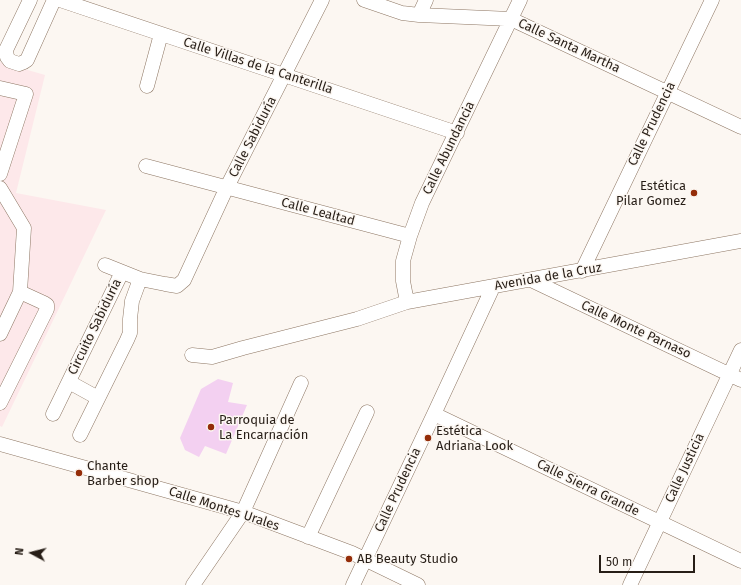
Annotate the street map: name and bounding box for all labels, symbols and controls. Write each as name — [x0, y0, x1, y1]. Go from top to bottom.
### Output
street label: Calle Santa Martha — [516, 16, 622, 76]
street label: Calle Villas de la Canterilla — [181, 34, 335, 98]
street label: Calle Prudencia — [625, 79, 679, 169]
street label: Calle Sabiduría — [226, 94, 280, 180]
street label: Calle Abundancia — [420, 99, 478, 197]
place label: Estética Pilar Gomez — [616, 178, 686, 209]
marker: Estética Pilar Gomez — [689, 188, 699, 198]
street label: Calle Lealtad — [280, 195, 356, 229]
street label: Avenida de la Cruz — [493, 260, 603, 294]
street label: Circuito Sabiduría — [65, 276, 125, 378]
street label: Calle Monte Parnaso — [578, 298, 694, 362]
place label: Parroquia de La Encarnación — [219, 412, 308, 443]
marker: Parroquia de La Encarnación — [206, 422, 216, 432]
place label: Estética Adriana Look — [436, 423, 513, 454]
street label: Calle Justicia — [662, 431, 708, 505]
marker: Estética Adriana Look — [423, 433, 433, 443]
street label: Calle Prudencia — [372, 445, 424, 535]
street label: Calle Sierra Grande — [534, 456, 642, 520]
place label: Chante Barber shop — [87, 458, 159, 489]
marker: Chante Barber shop — [74, 468, 84, 478]
street label: Calle Montes Urales — [167, 484, 281, 534]
north arrow — [12, 533, 52, 573]
text: N — [13, 547, 26, 556]
scale bar — [601, 547, 697, 573]
place label: AB Beauty Studio — [357, 551, 458, 567]
marker: AB Beauty Studio — [344, 554, 354, 564]
text: 50 m — [606, 555, 632, 569]

